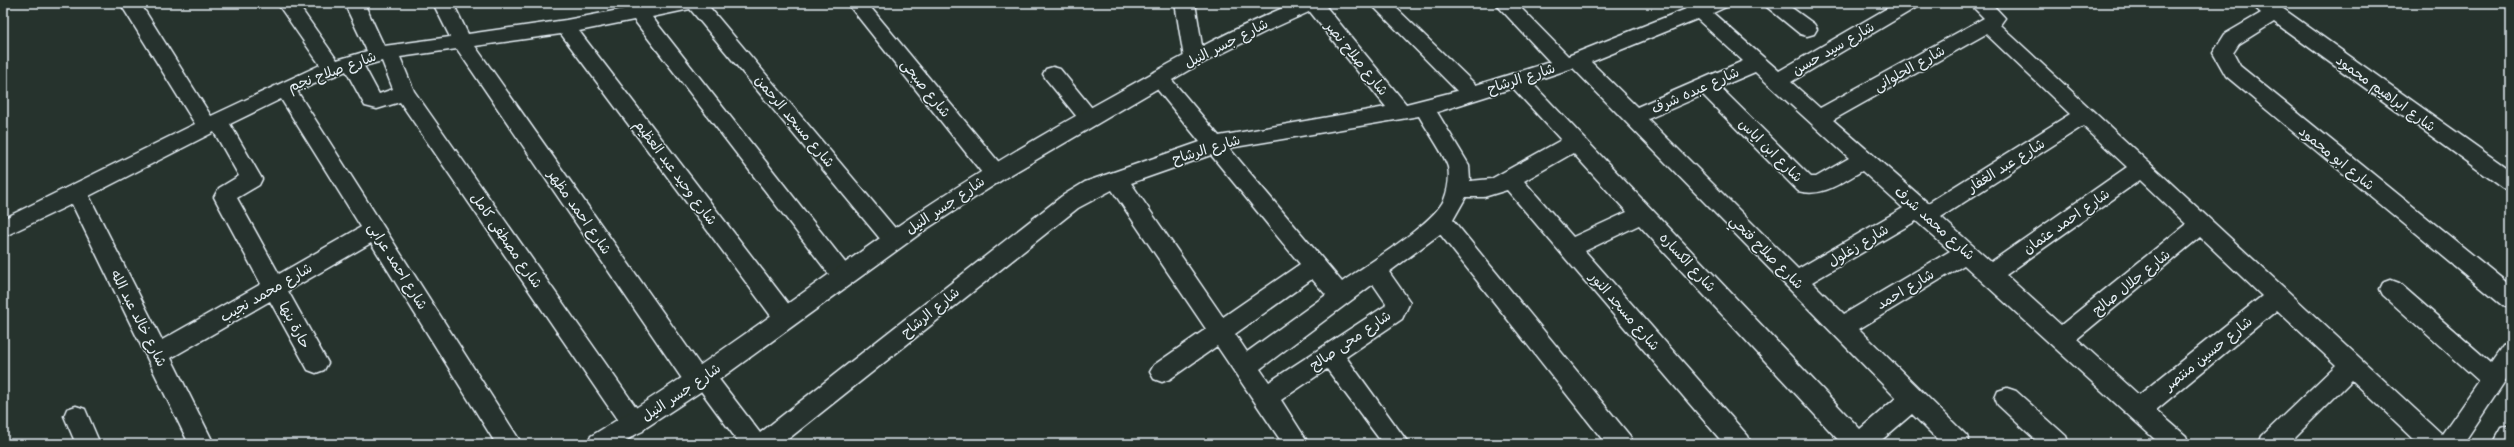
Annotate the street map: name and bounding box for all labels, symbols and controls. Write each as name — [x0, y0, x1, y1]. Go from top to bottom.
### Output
street label: شارع جسر النيل — [1181, 13, 1271, 73]
street label: شارع صلاح نصر — [1320, 16, 1393, 100]
street label: شارع سيد حسن — [1788, 16, 1878, 80]
street label: شارع الحلوانى — [1870, 40, 1948, 96]
street label: شارع صلاح نجم — [285, 46, 379, 97]
street label: شارع ابراهيم محمود — [2331, 50, 2440, 137]
street label: شارع صبحى — [896, 55, 956, 121]
street label: شارع الرشاح — [1484, 58, 1558, 98]
street label: شارع عبده شرف — [1648, 62, 1742, 118]
street label: شارع مسجد الرحمن — [750, 70, 840, 172]
street label: شارع ابن اياس — [1735, 114, 1807, 186]
street label: شارع وحيد عبد العظيم — [629, 115, 722, 229]
street label: شارع ابو محمود — [2295, 121, 2379, 195]
street label: شارع الرشاح — [1169, 129, 1243, 169]
street label: شارع عبد الغفار — [1962, 133, 2049, 197]
street label: شارع احمد مظهر — [543, 165, 617, 258]
street label: شارع جسر النيل — [901, 171, 989, 239]
street label: شارع محمد شرف — [1890, 181, 1980, 265]
street label: شارع احمد عثمان — [2019, 184, 2113, 258]
street label: شارع مصطفى كامل — [466, 188, 548, 292]
street label: شارع صلاح فتحي — [1723, 210, 1809, 296]
street label: شارع احمد عرابى — [363, 219, 433, 313]
street label: شارع زغلول — [1824, 219, 1892, 271]
street label: شارع الكساره — [1655, 228, 1721, 296]
street label: شارع جلال صالح — [2088, 244, 2174, 320]
street label: شارع محمد نجيب — [216, 257, 316, 327]
street label: شارع احمد — [1872, 264, 1938, 314]
street label: شارع خالد عبد الله — [106, 266, 172, 370]
street label: شارع مسجد النور — [1585, 267, 1665, 355]
street label: شارع الرشاح — [896, 282, 964, 342]
street label: حارة بنها — [275, 298, 316, 351]
street label: شارع محى صالح — [1305, 305, 1395, 375]
street label: شارع حسين منتصر — [2159, 311, 2256, 395]
street label: شارع جسر النيل — [637, 358, 725, 426]

